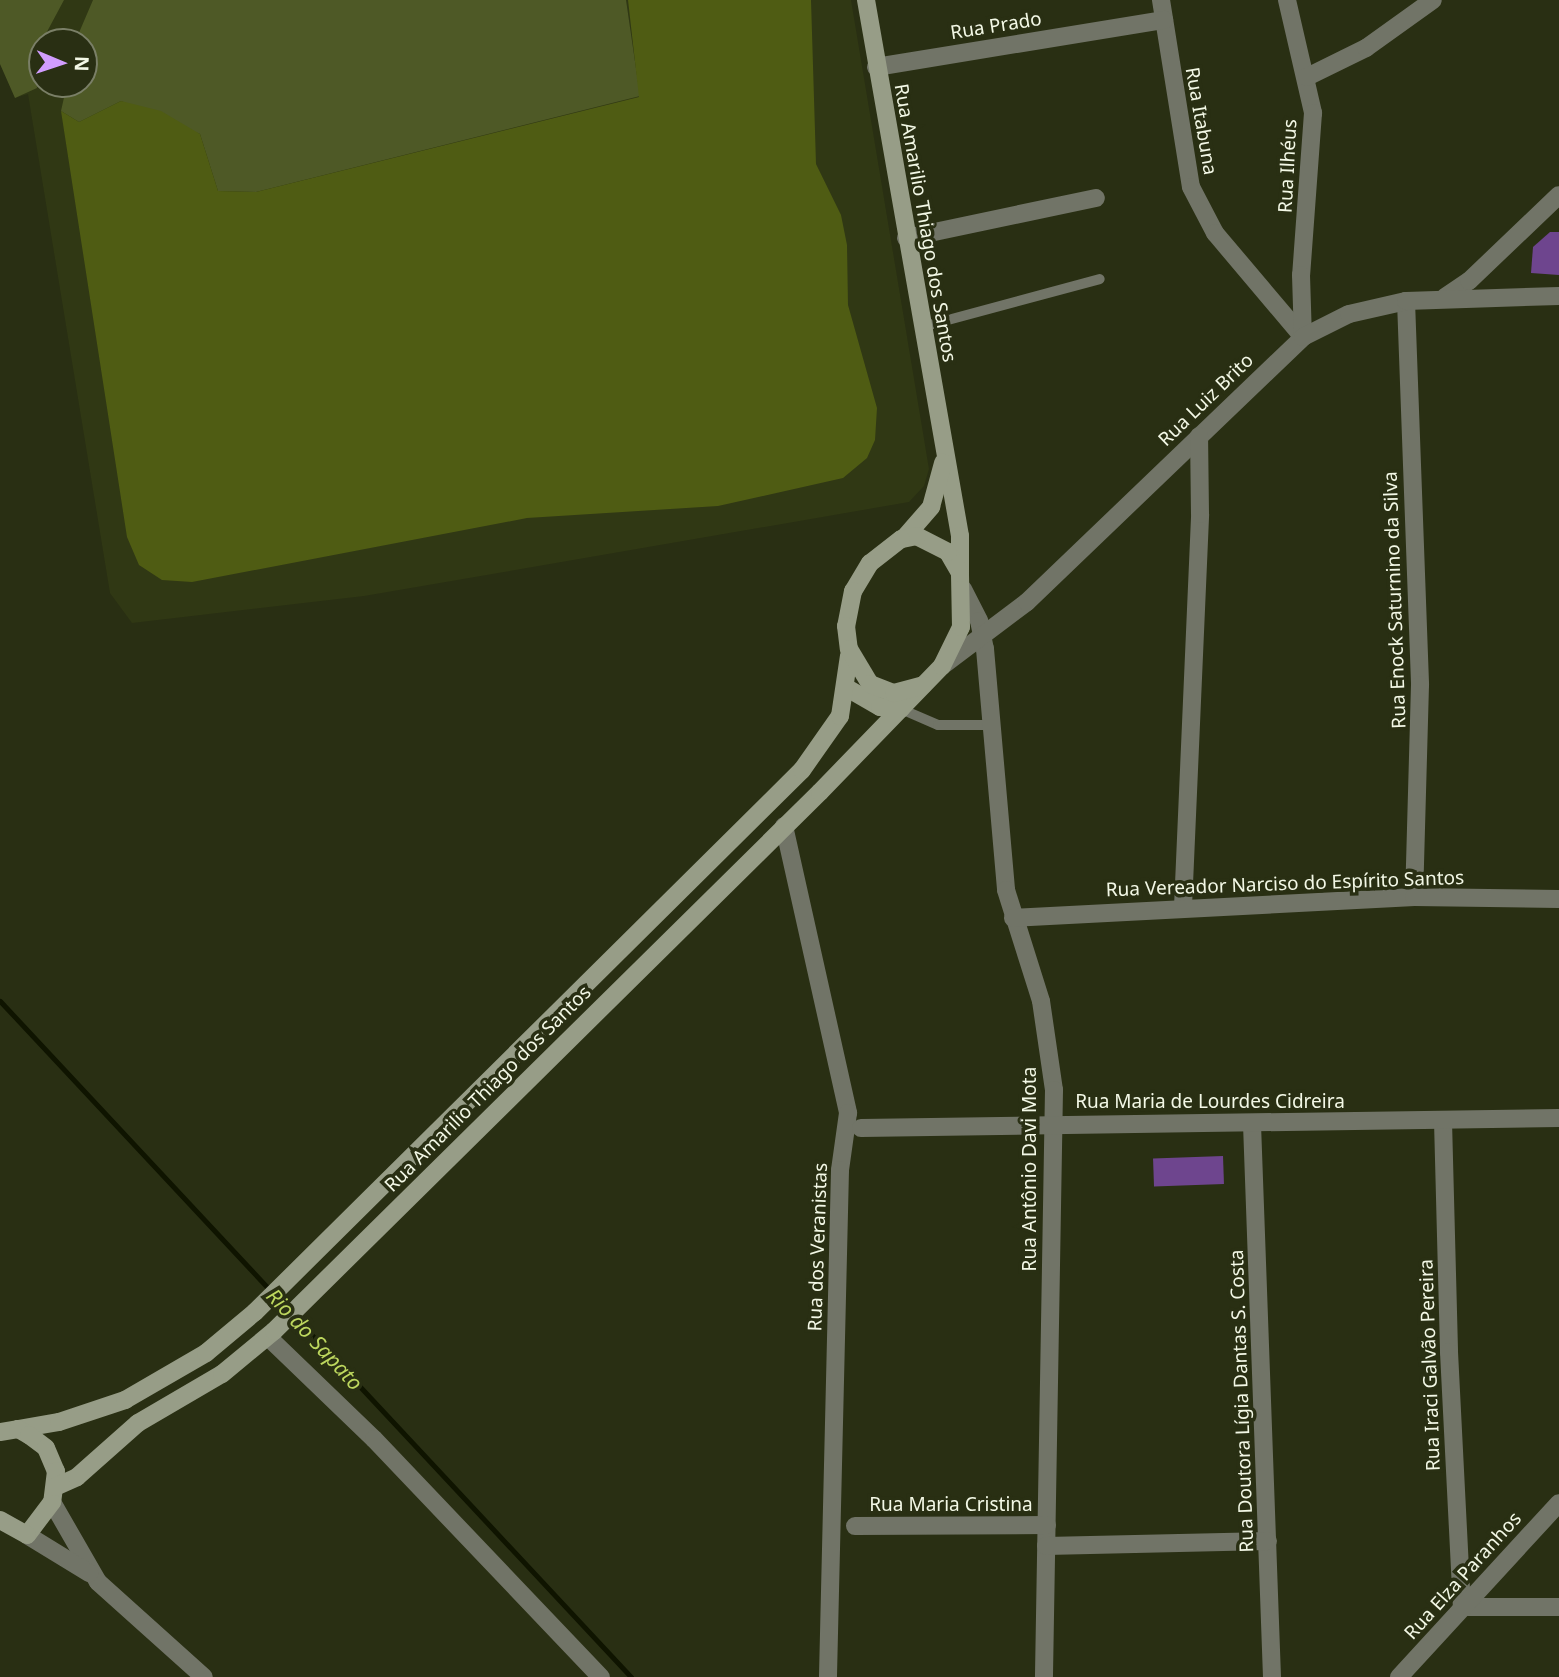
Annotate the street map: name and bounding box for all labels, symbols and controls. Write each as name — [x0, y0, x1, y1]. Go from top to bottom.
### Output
street label: Rua Prado — [949, 8, 1043, 44]
north arrow — [28, 28, 98, 98]
text: N — [69, 55, 95, 72]
street label: Rua Itabuna — [1180, 65, 1222, 177]
street label: Rua Amarilio Thiago dos Santos — [889, 82, 961, 364]
street label: Rua Ilhéus — [1274, 119, 1302, 213]
street label: Rua Luiz Brito — [1154, 349, 1258, 451]
street label: Rua Enock Saturnino da Silva — [1379, 471, 1411, 729]
street label: Rua Vereador Narciso do Espírito Santos — [1105, 866, 1465, 902]
street label: Rua Amarilio Thiago dos Santos — [380, 981, 596, 1197]
street label: Rua Antônio Davi Mota — [1019, 1067, 1041, 1271]
street label: Rua Maria de Lourdes Cidreira — [1075, 1091, 1345, 1113]
street label: Rua dos Veranistas — [804, 1162, 832, 1332]
street label: Rua Doutora Lígia Dantas S. Costa — [1225, 1249, 1259, 1553]
street label: Rua Iraci Galvão Pereira — [1415, 1259, 1445, 1471]
water label: Rio do Sapato — [262, 1283, 368, 1395]
street label: Rua Maria Cristina — [869, 1494, 1033, 1516]
street label: Rua Elza Paranhos — [1400, 1508, 1526, 1644]

